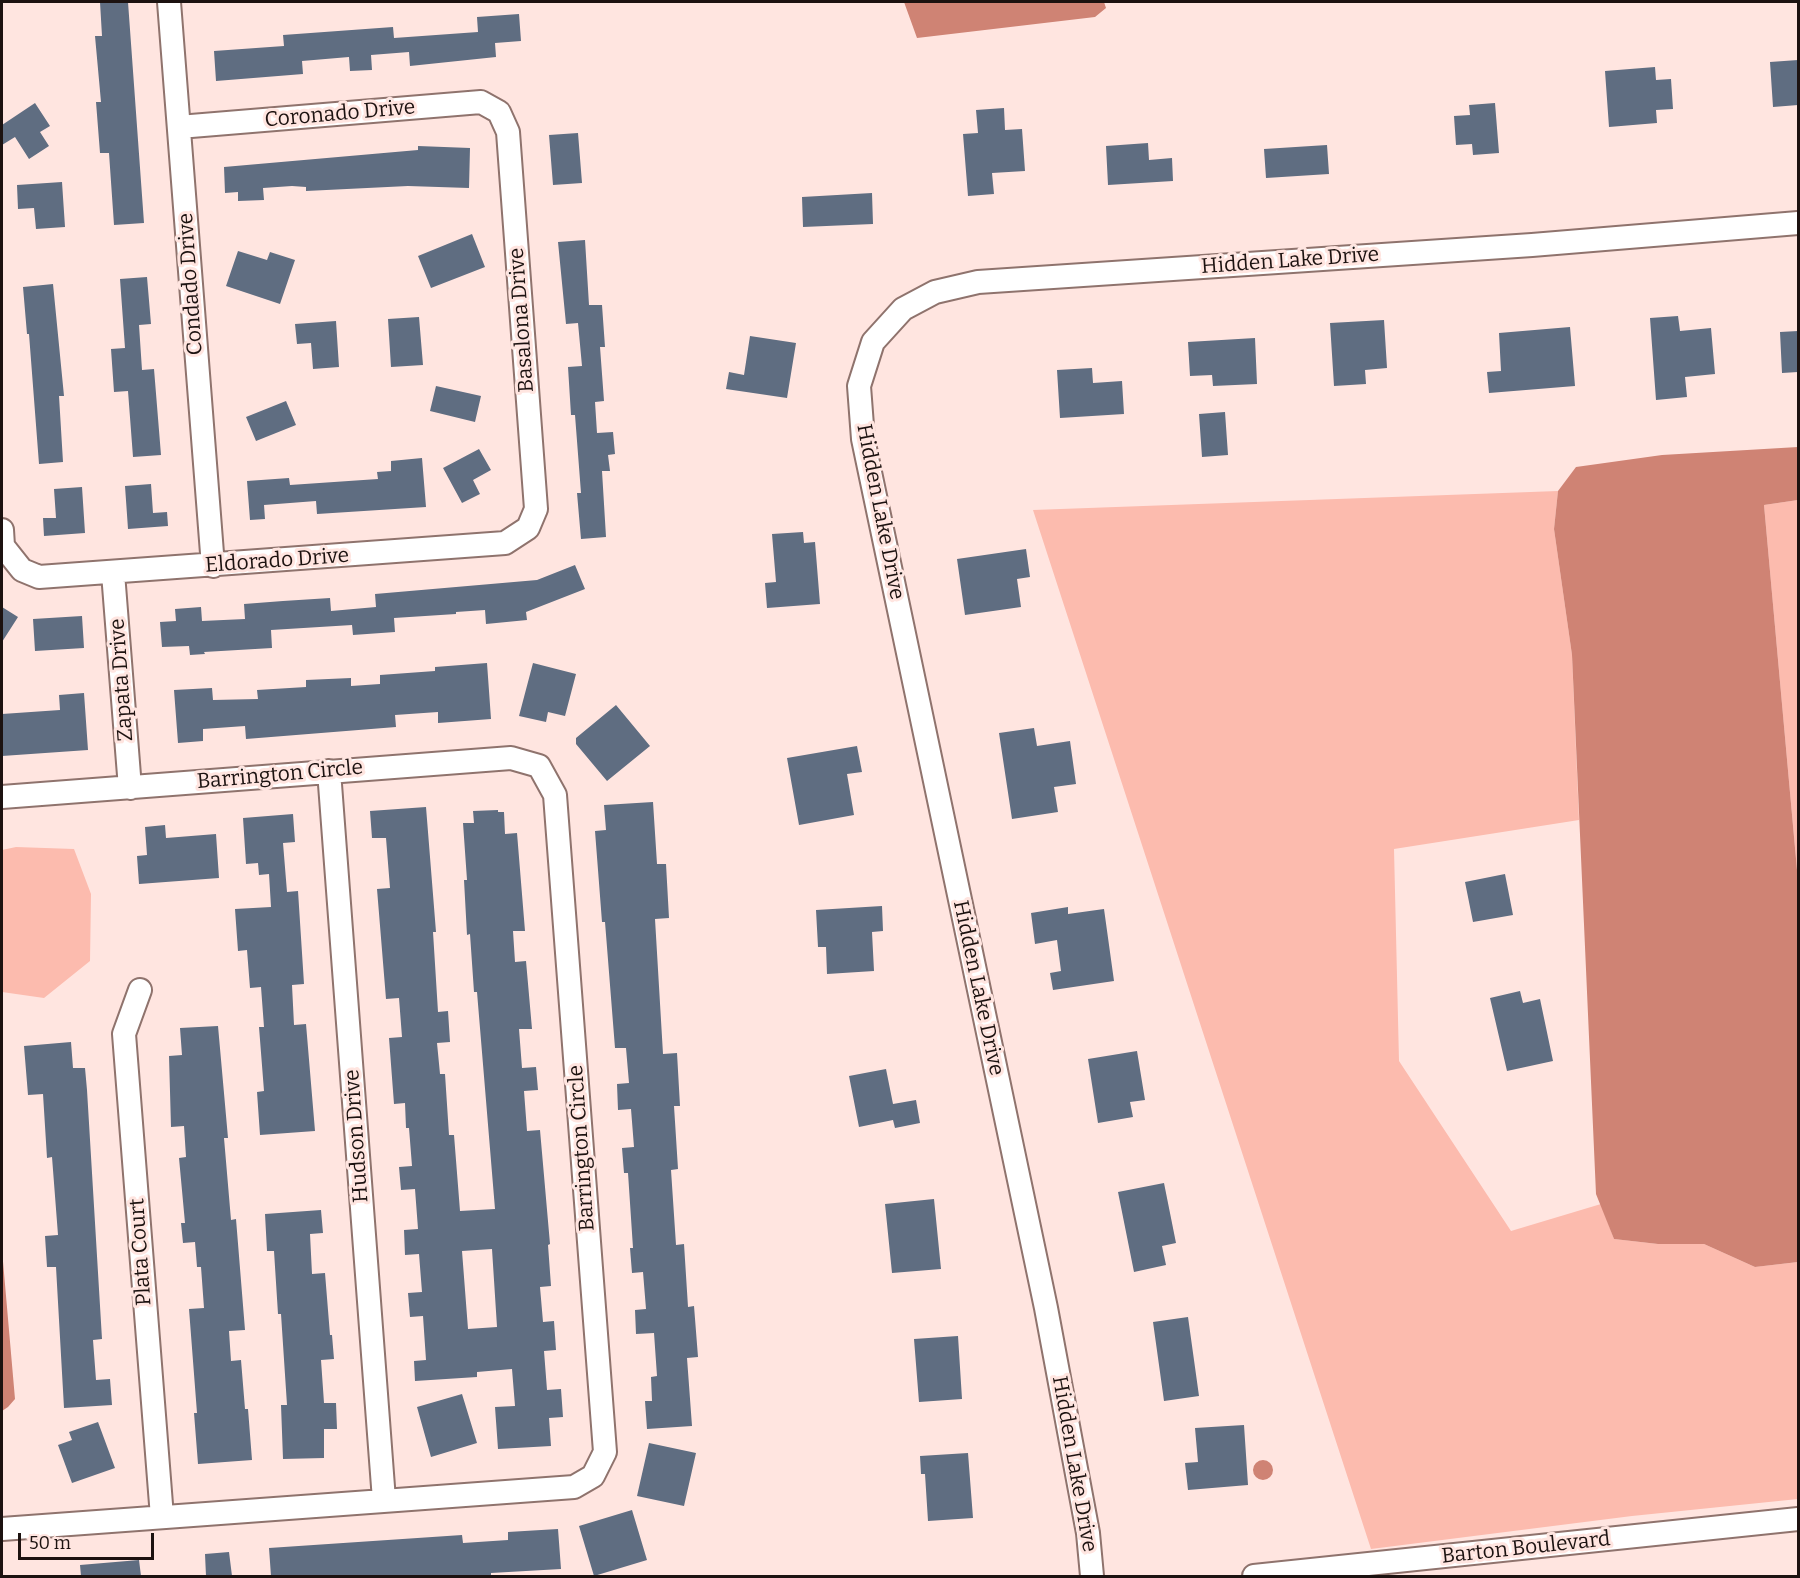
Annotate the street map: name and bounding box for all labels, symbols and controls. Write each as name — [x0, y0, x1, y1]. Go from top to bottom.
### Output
street label: Coronado Drive — [264, 95, 416, 133]
street label: Condado Drive — [173, 212, 209, 356]
street label: Hidden Lake Drive — [1200, 242, 1380, 280]
street label: Basalona Drive — [504, 247, 540, 393]
street label: Hidden Lake Drive — [851, 422, 909, 602]
street label: Eldorado Drive — [204, 543, 350, 579]
street label: Zapata Drive — [105, 618, 139, 742]
street label: Barrington Circle — [196, 755, 364, 795]
street label: Hidden Lake Drive — [947, 898, 1009, 1078]
street label: Barrington Circle — [564, 1064, 600, 1232]
street label: Hudson Drive — [340, 1069, 374, 1203]
street label: Plata Court — [125, 1197, 157, 1307]
street label: Hidden Lake Drive — [1046, 1374, 1102, 1554]
scale bar — [21, 1521, 158, 1559]
street label: Barton Boulevard — [1440, 1527, 1612, 1569]
text: 50 m — [29, 1532, 71, 1554]

